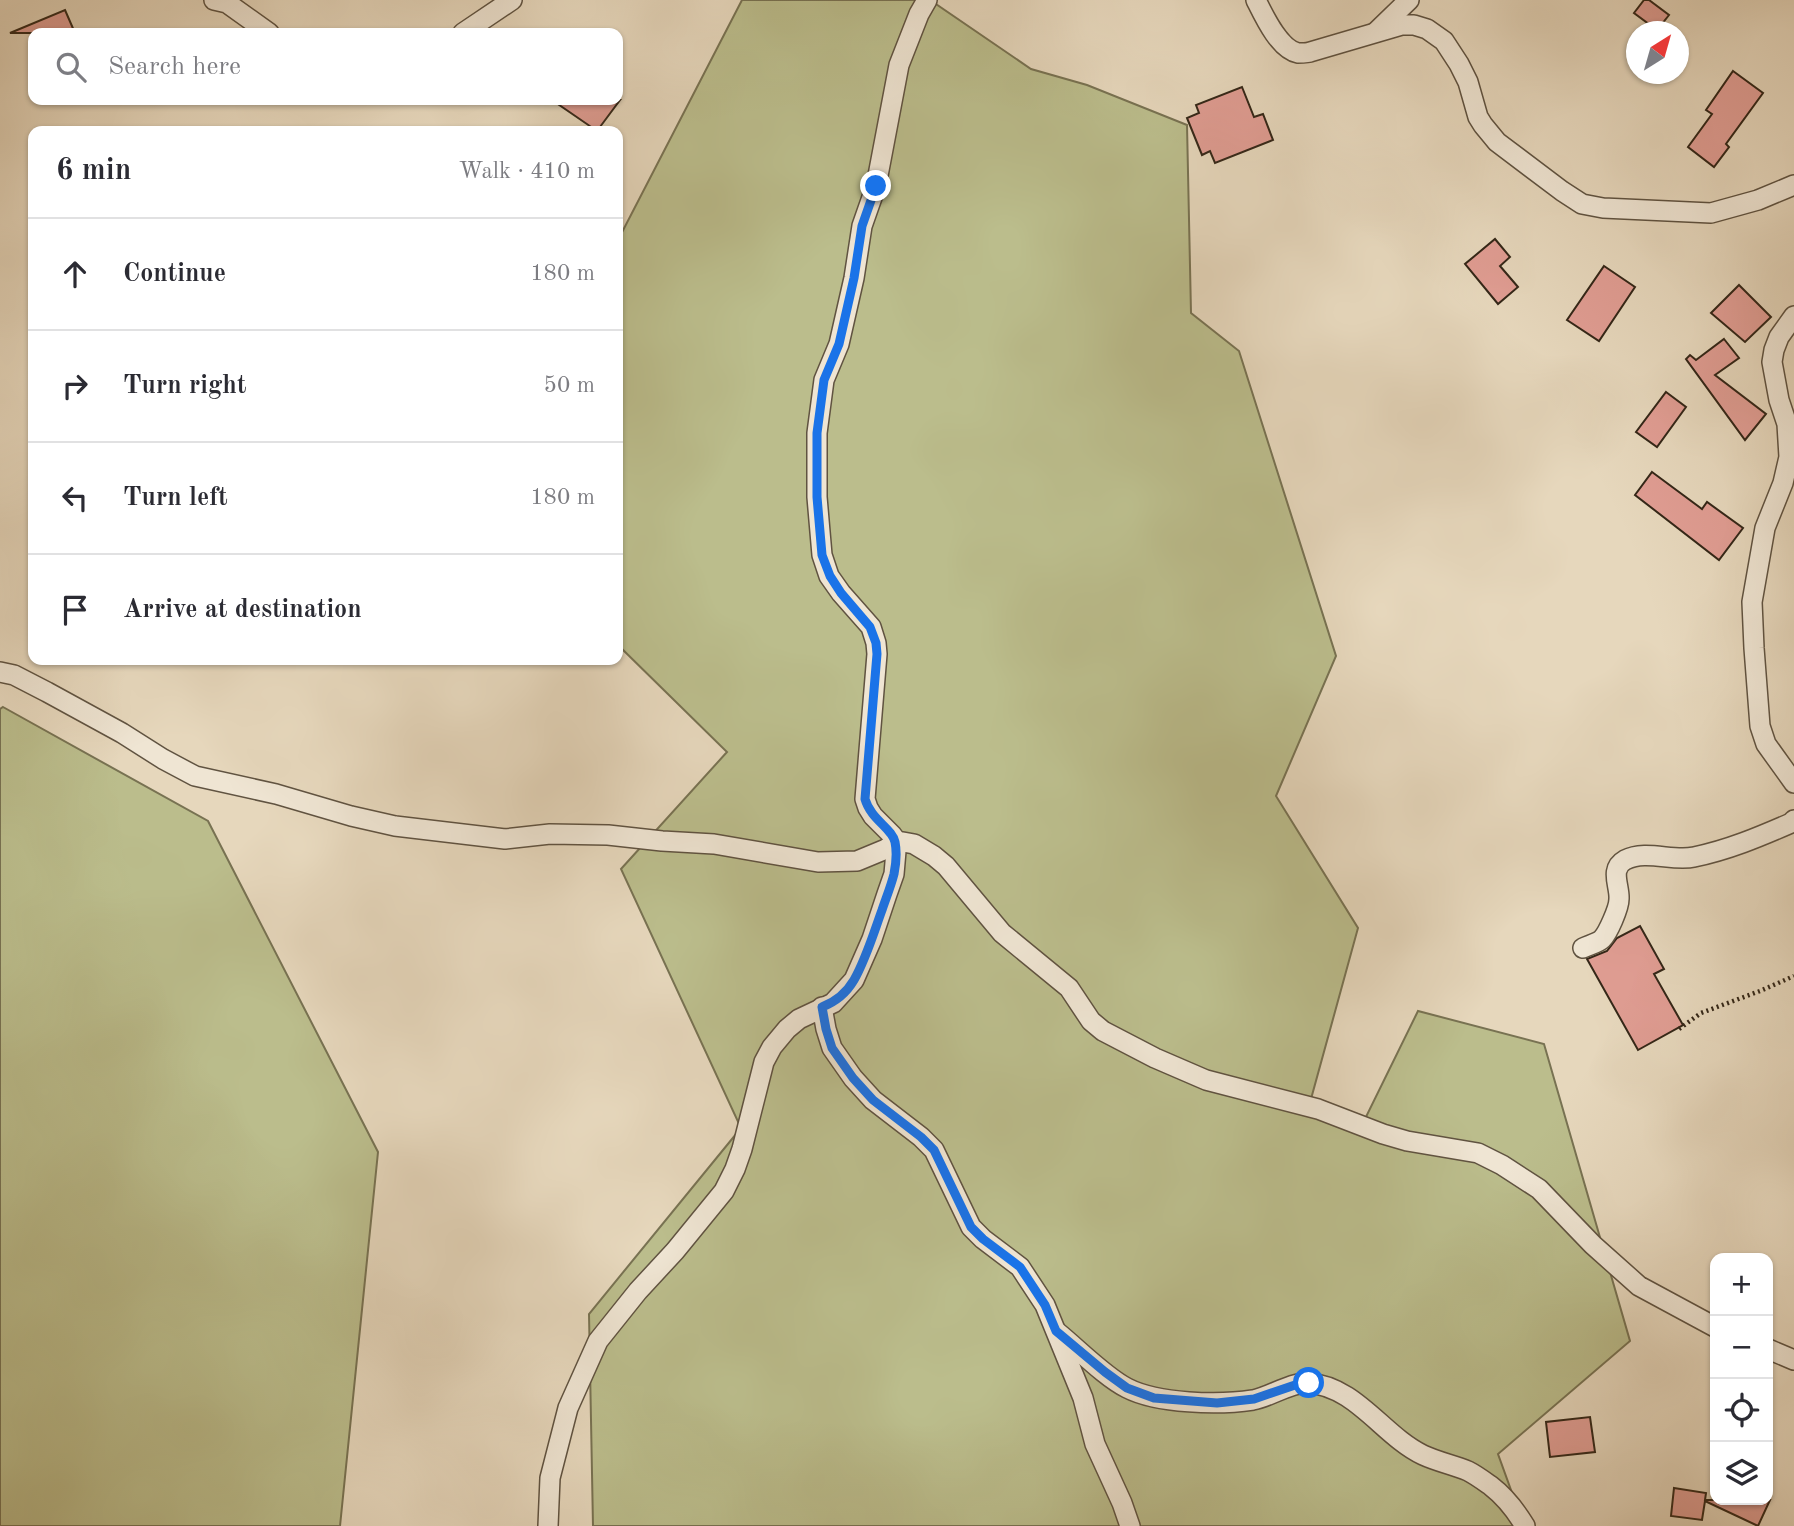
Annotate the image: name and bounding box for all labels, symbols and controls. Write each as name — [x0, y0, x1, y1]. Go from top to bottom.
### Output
north arrow — [1626, 21, 1689, 84]
search box — [28, 28, 623, 105]
icon: search — [52, 48, 90, 86]
text: Search here — [108, 54, 241, 80]
text: 6 min — [56, 156, 131, 186]
text: Walk · 410 m — [459, 160, 595, 183]
route end — [860, 170, 891, 201]
icon: ahead — [56, 255, 94, 293]
text: Continue — [123, 261, 226, 287]
text: 180 m — [530, 262, 595, 285]
icon: right — [56, 367, 94, 405]
text: Turn right — [123, 373, 246, 399]
text: 50 m — [544, 374, 595, 397]
icon: left — [56, 479, 94, 517]
text: Turn left — [123, 485, 228, 511]
text: 180 m — [530, 486, 595, 509]
icon: arrive — [56, 591, 94, 629]
text: Arrive at destination — [123, 597, 362, 623]
map controls — [1710, 1253, 1773, 1505]
button: + — [1710, 1253, 1773, 1316]
button: − — [1710, 1316, 1773, 1379]
route start — [1293, 1367, 1324, 1398]
button: locate — [1710, 1379, 1773, 1442]
button: layers — [1710, 1442, 1773, 1505]

